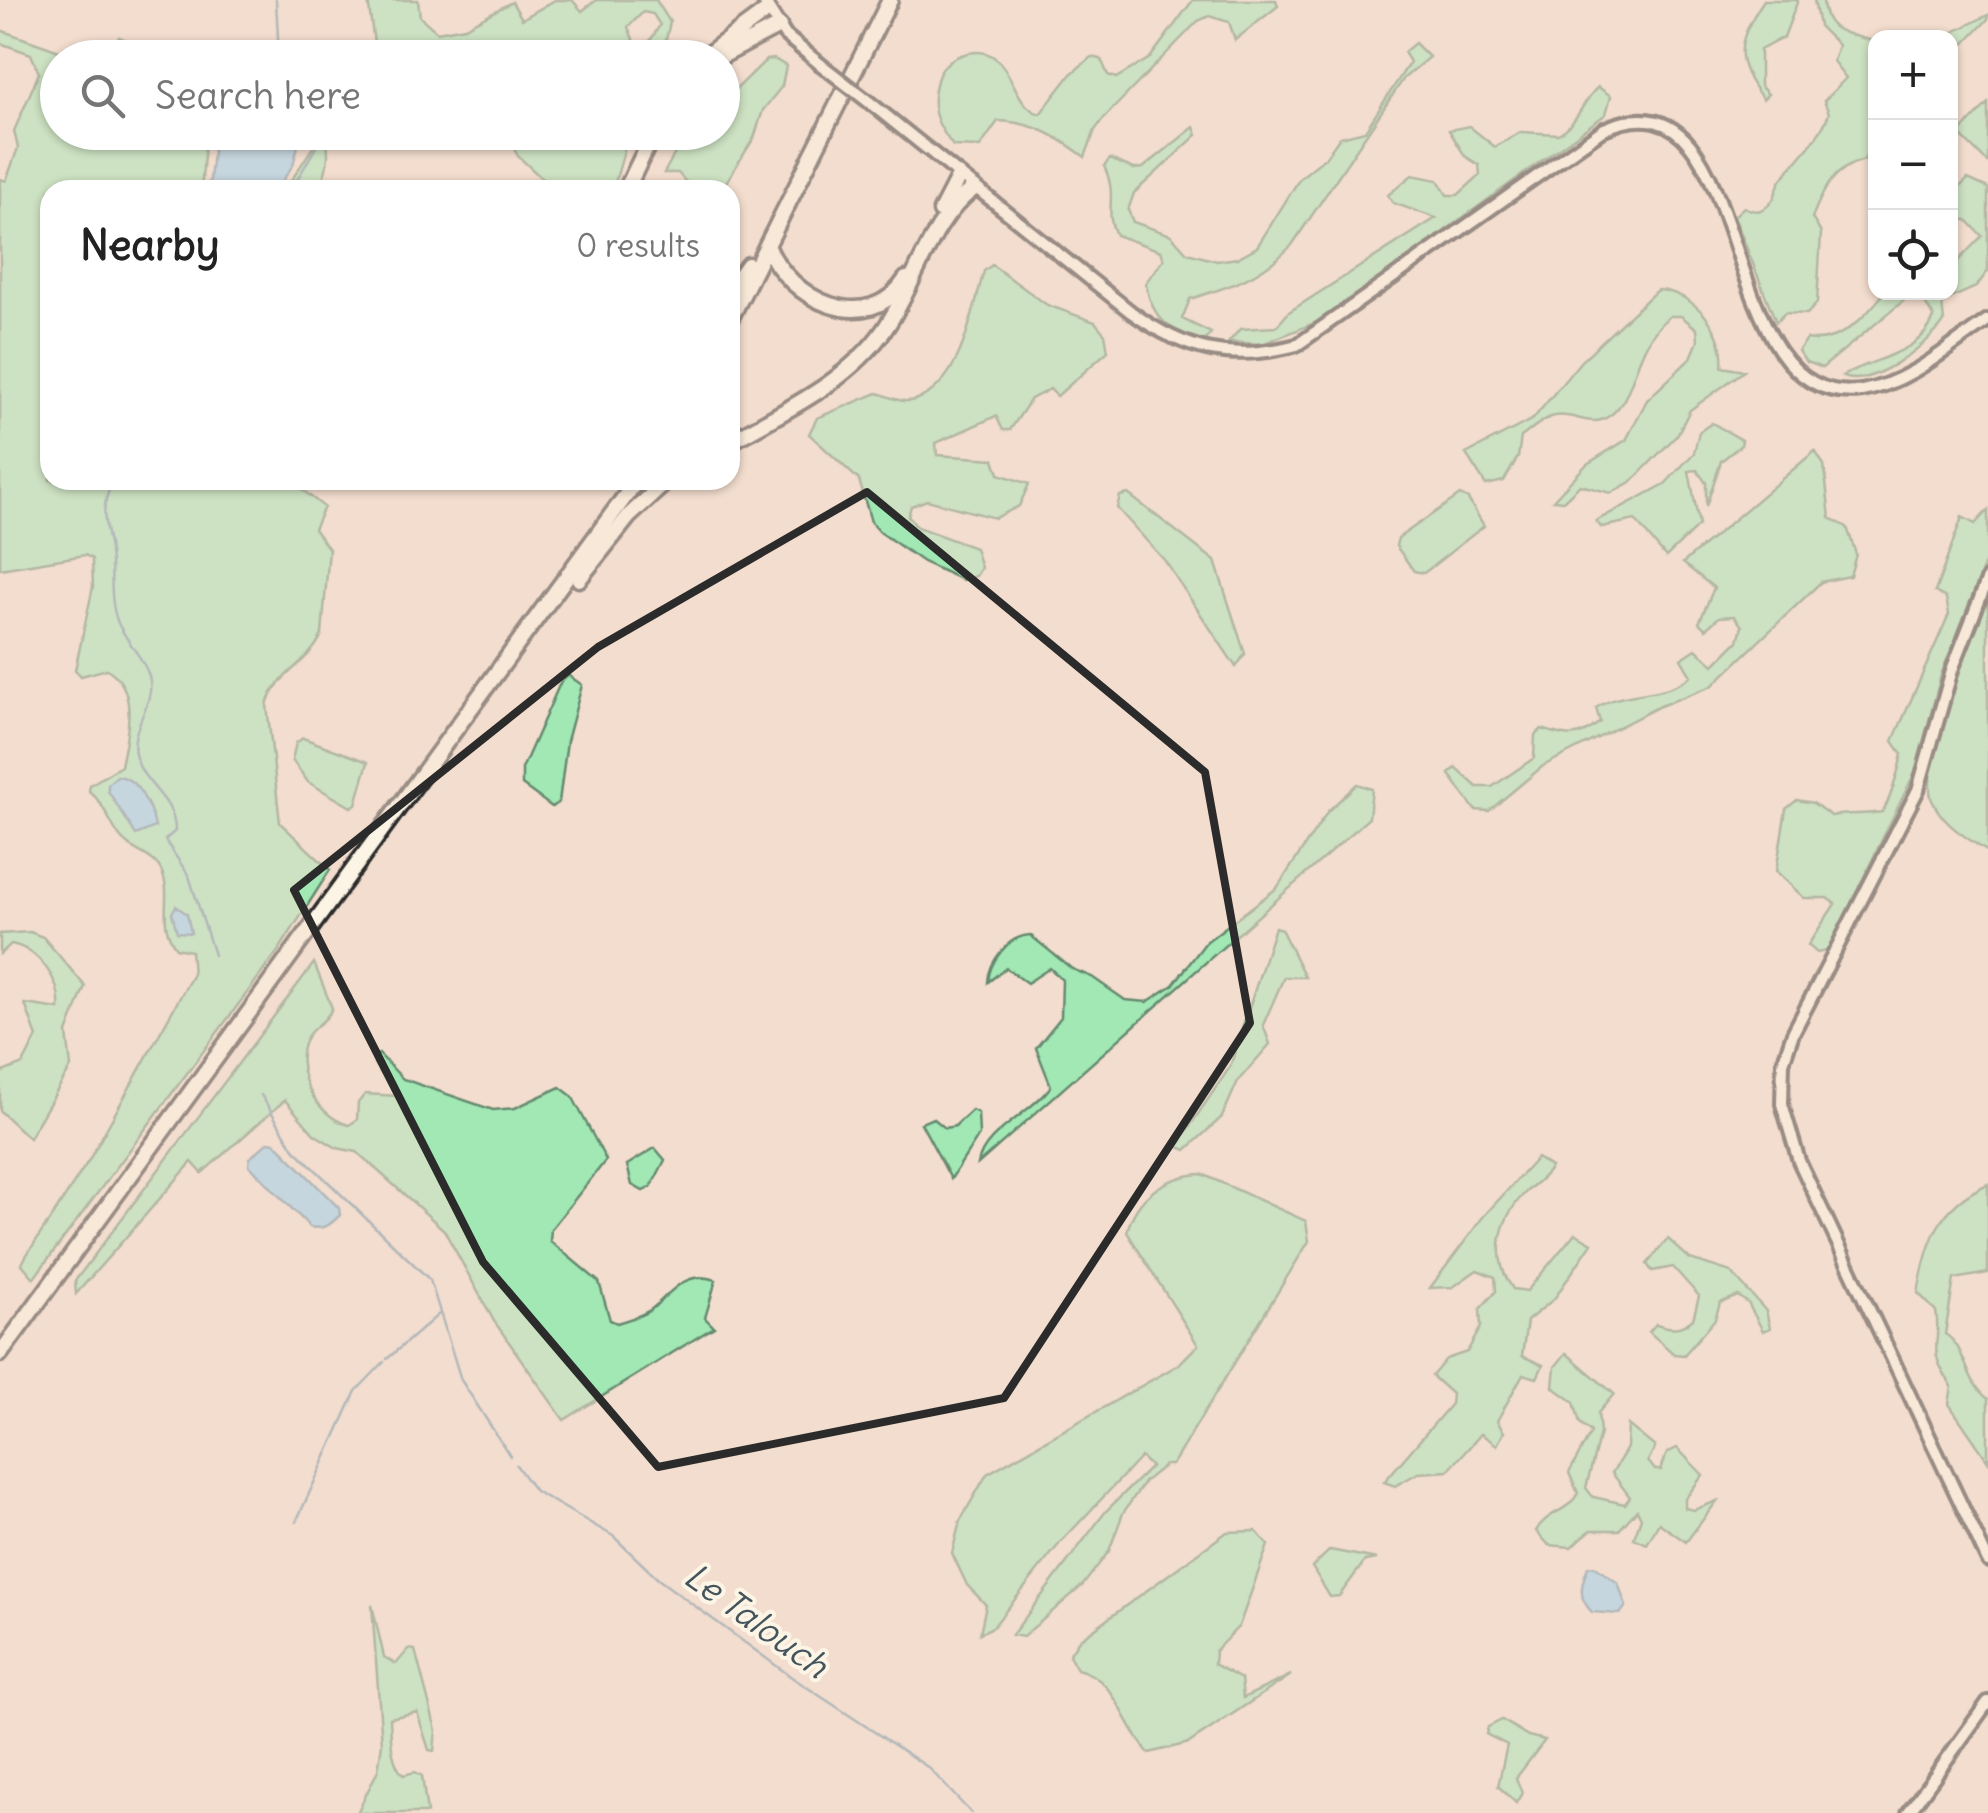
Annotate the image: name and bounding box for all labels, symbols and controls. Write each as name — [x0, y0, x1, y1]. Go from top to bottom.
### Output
map controls — [1868, 30, 1958, 300]
button: + — [1868, 30, 1958, 120]
search box — [40, 40, 740, 150]
icon: search — [75, 68, 130, 123]
text: Search here — [155, 72, 361, 119]
button: − — [1868, 120, 1958, 210]
button: locate — [1868, 210, 1958, 300]
text: Nearby — [80, 219, 219, 271]
text: 0 results — [576, 225, 700, 266]
water label: Le Talouch — [677, 1553, 838, 1687]

